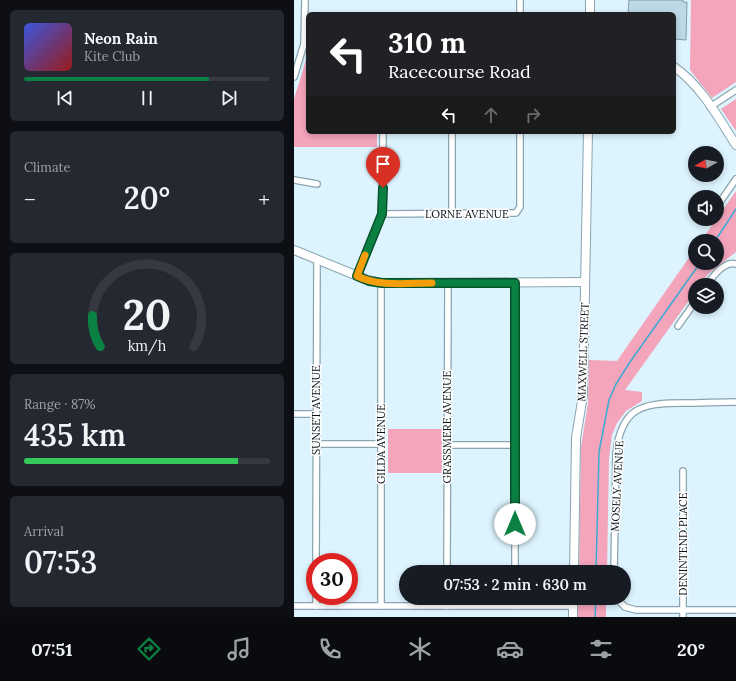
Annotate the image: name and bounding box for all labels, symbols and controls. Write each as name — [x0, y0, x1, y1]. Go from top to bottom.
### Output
text: 310 m — [388, 25, 466, 61]
icon: left — [322, 28, 374, 80]
text: Neon Rain — [84, 29, 158, 48]
text: Kite Club — [84, 48, 140, 65]
text: Racecourse Road — [388, 60, 531, 83]
icon: previous — [54, 87, 76, 109]
icon: pause — [136, 87, 158, 109]
icon: next — [218, 87, 240, 109]
icon: left — [438, 104, 460, 126]
icon: ahead — [480, 104, 502, 126]
icon: right — [522, 104, 544, 126]
north arrow — [688, 146, 724, 182]
map controls — [688, 146, 724, 314]
pin — [366, 147, 400, 188]
icon: arrive — [372, 153, 394, 175]
text: Climate — [24, 159, 71, 176]
text: 20° — [124, 179, 170, 217]
text: − — [24, 185, 36, 213]
text: + — [258, 185, 270, 213]
button: sound — [688, 190, 724, 226]
street label: LORNE AVENUE — [425, 207, 509, 221]
button: search — [688, 234, 724, 270]
button: layers — [688, 278, 724, 314]
text: 20 — [123, 287, 171, 340]
street label: MAXWELL STREET — [574, 302, 592, 402]
text: km/h — [128, 336, 167, 355]
street label: SUNSET AVENUE — [309, 365, 323, 455]
street label: GRASSMERE AVENUE — [440, 370, 454, 483]
text: Range · 87% — [24, 396, 96, 413]
street label: GILDA AVENUE — [374, 404, 388, 484]
text: 435 km — [24, 416, 126, 454]
street label: MOSELY AVENUE — [608, 440, 626, 532]
street label: DENINTEND PLACE — [676, 492, 690, 596]
position arrow — [494, 503, 536, 545]
text: Arrival — [24, 523, 64, 540]
text: 07:53 — [24, 543, 97, 581]
speed limit sign: 30 — [306, 553, 358, 605]
text: 07:53 · 2 min · 630 m — [443, 575, 587, 594]
icon: directions — [135, 635, 163, 663]
icon: music — [225, 635, 253, 663]
icon: phone — [316, 635, 344, 663]
icon: climate — [406, 635, 434, 663]
icon: car — [496, 635, 524, 663]
icon: filters — [587, 635, 615, 663]
text: 07:51 — [31, 638, 73, 661]
text: 20° — [677, 638, 705, 661]

